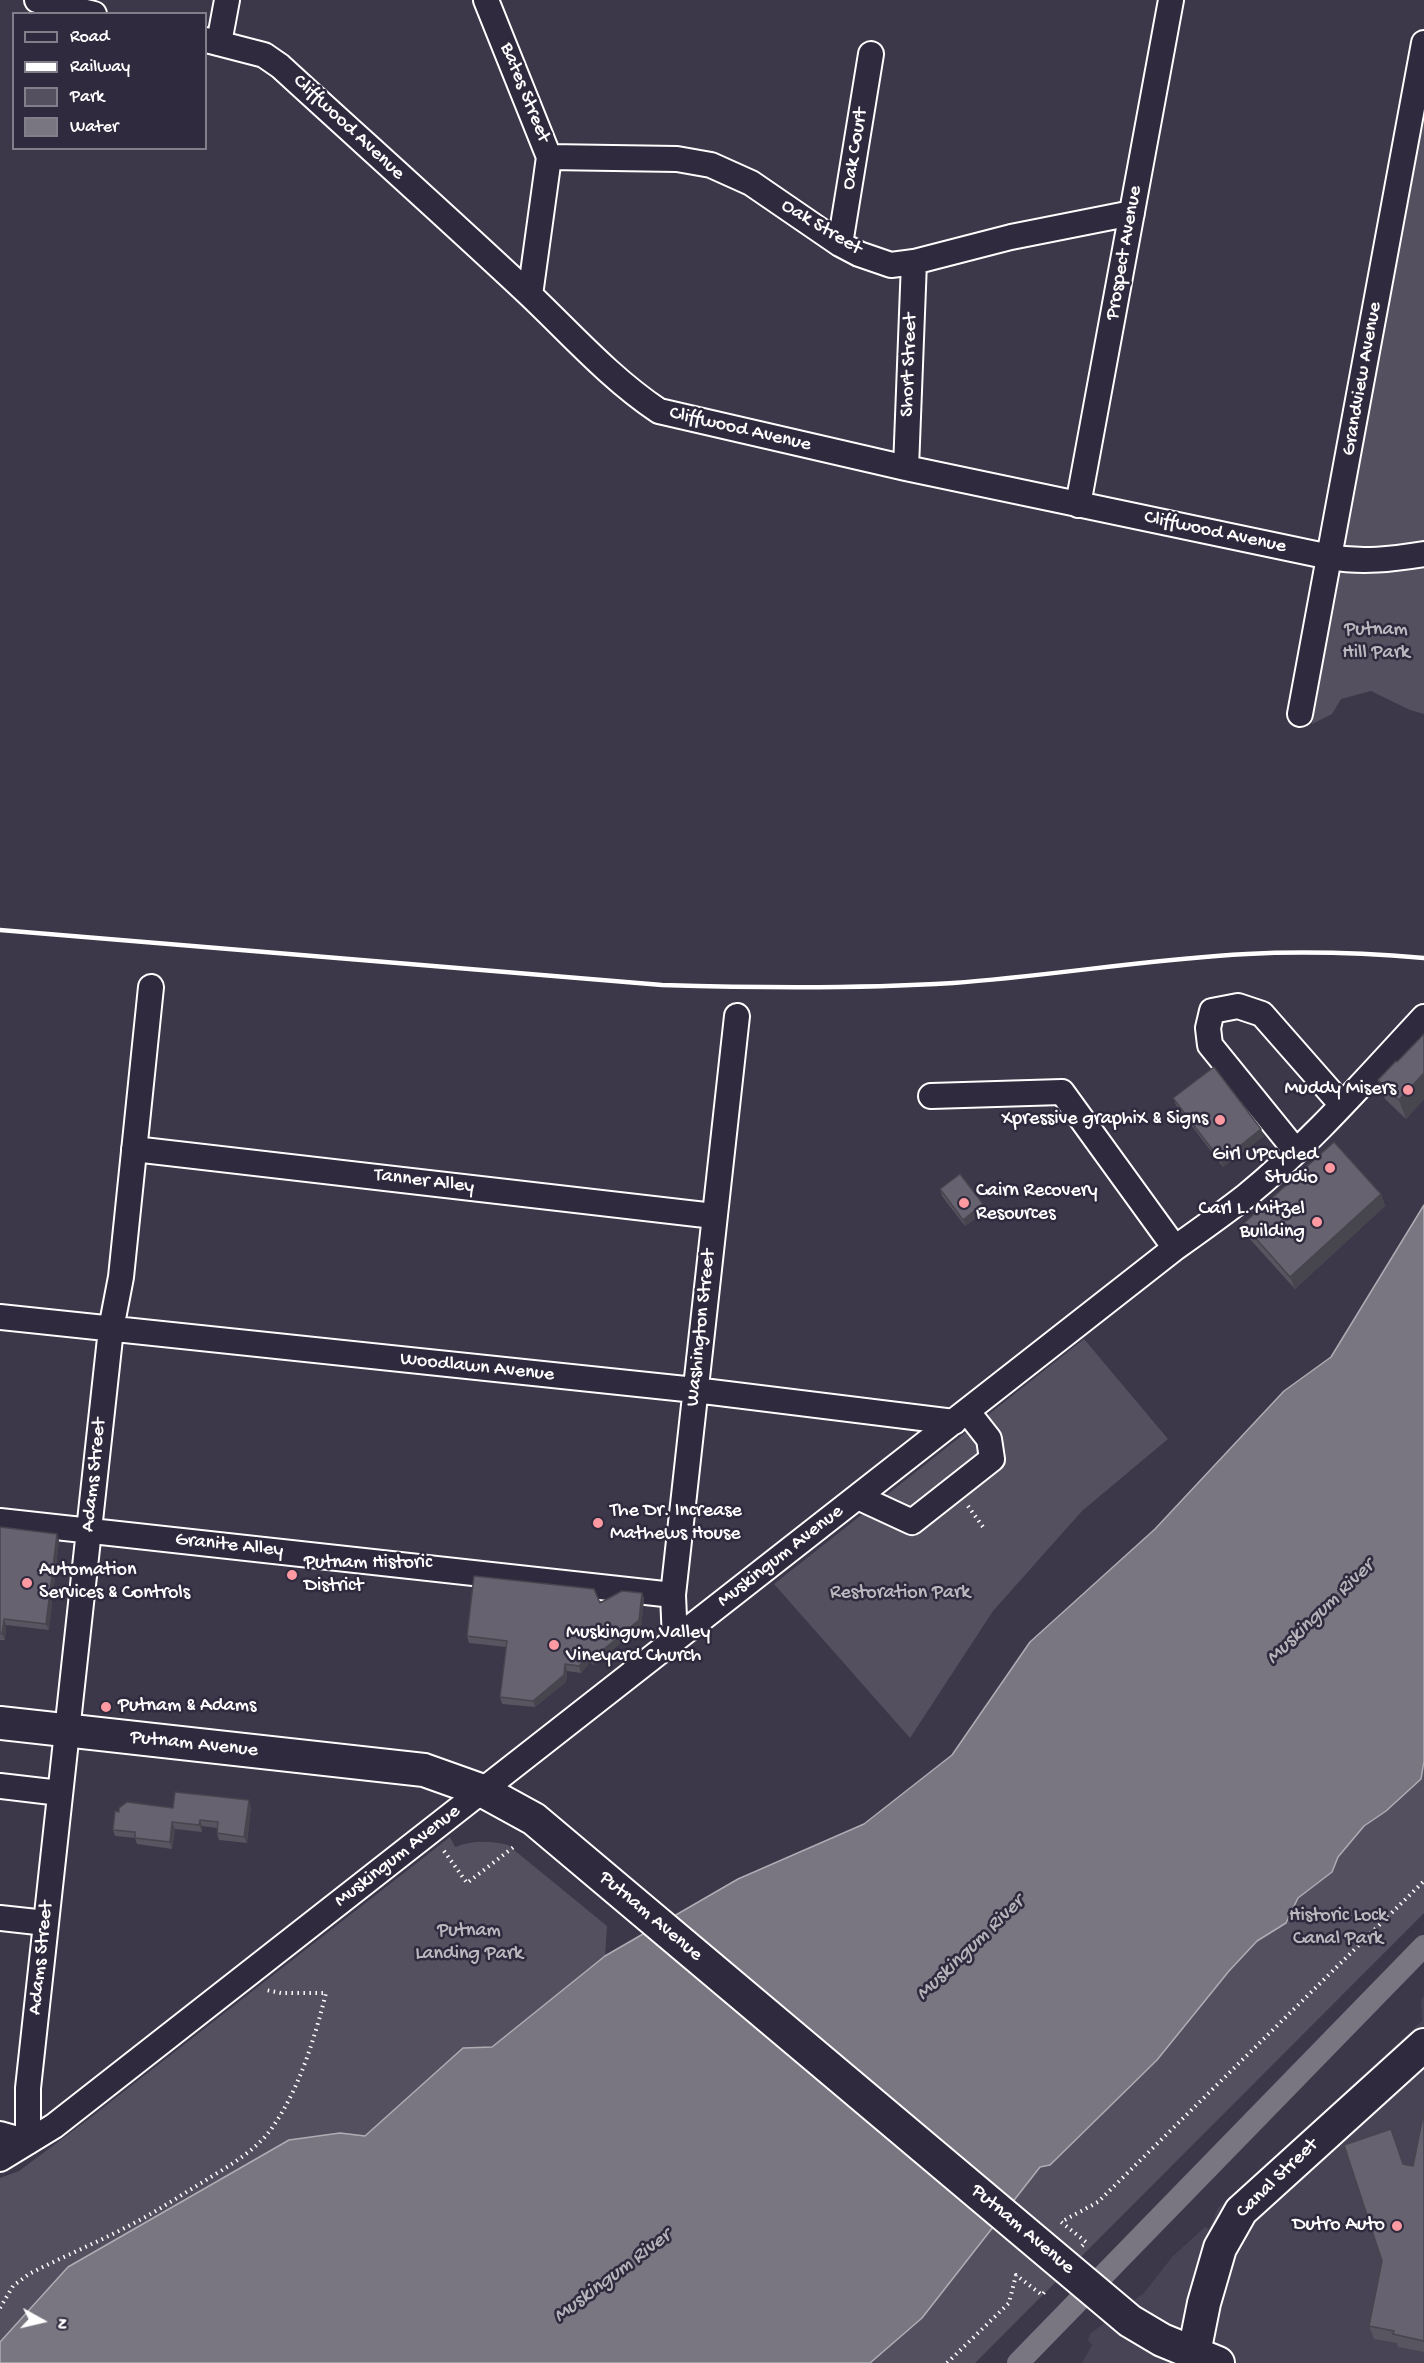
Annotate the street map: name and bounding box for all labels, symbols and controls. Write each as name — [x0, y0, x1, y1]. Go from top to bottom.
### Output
legend — [12, 12, 207, 150]
text: Road — [70, 27, 109, 48]
street label: Bates Street — [493, 40, 555, 146]
text: Railway — [70, 57, 130, 78]
street label: Cliffwood Avenue — [287, 70, 409, 186]
text: Park — [70, 87, 104, 108]
street label: Oak Court — [838, 106, 874, 192]
text: Water — [70, 117, 118, 138]
street label: Prospect Avenue — [1101, 184, 1149, 322]
street label: Oak Street — [776, 195, 866, 261]
street label: Grandview Avenue — [1338, 300, 1388, 458]
street label: Short Street — [896, 313, 924, 417]
street label: Cliffwood Avenue — [667, 402, 813, 458]
street label: Cliffwood Avenue — [1142, 506, 1288, 560]
park label: Putnam Hill Park — [1342, 619, 1410, 666]
place label: Muddy Misers — [1284, 1078, 1396, 1102]
marker: Muddy Misers — [1401, 1083, 1415, 1097]
place label: Xpressive graphiX & Signs — [1002, 1108, 1208, 1132]
marker: Xpressive graphiX & Signs — [1213, 1113, 1227, 1127]
place label: Girl UPcycled Studio — [1212, 1144, 1318, 1191]
marker: Girl UPcycled Studio — [1323, 1161, 1337, 1175]
street label: Tanner Alley — [373, 1164, 475, 1200]
place label: Cairn Recovery Resources — [976, 1180, 1098, 1227]
marker: Cairn Recovery Resources — [957, 1196, 971, 1210]
place label: Carl L. Mitzel Building — [1199, 1198, 1305, 1245]
marker: Carl L. Mitzel Building — [1310, 1215, 1324, 1229]
street label: Washington Street — [682, 1248, 722, 1408]
street label: Woodlawn Avenue — [399, 1348, 555, 1388]
street label: Adams Street — [77, 1417, 113, 1533]
place label: The Dr. Increase Mathews House — [610, 1500, 742, 1547]
street label: Muskingum Avenue — [713, 1500, 849, 1614]
marker: The Dr. Increase Mathews House — [591, 1516, 605, 1530]
street label: Granite Alley — [174, 1528, 284, 1564]
place label: Putnam Historic District — [304, 1552, 432, 1599]
water label: Muskingum River — [1262, 1555, 1380, 1671]
place label: Automation Services & Controls — [39, 1559, 190, 1606]
marker: Putnam Historic District — [285, 1568, 299, 1582]
marker: Automation Services & Controls — [20, 1576, 34, 1590]
park label: Restoration Park — [830, 1582, 970, 1606]
place label: Muskingum Valley Vineyard Church — [566, 1622, 710, 1669]
marker: Muskingum Valley Vineyard Church — [547, 1638, 561, 1652]
place label: Putnam & Adams — [118, 1695, 256, 1719]
marker: Putnam & Adams — [99, 1700, 113, 1714]
street label: Putnam Avenue — [129, 1726, 259, 1764]
street label: Muskingum Avenue — [330, 1800, 466, 1914]
street label: Putnam Avenue — [593, 1867, 707, 1967]
water label: Muskingum River — [912, 1891, 1030, 2007]
street label: Adams Street — [24, 1900, 60, 2016]
park label: Historic Lock Canal Park — [1289, 1905, 1387, 1952]
park label: Putnam Landing Park — [415, 1920, 523, 1967]
street label: Canal Street — [1232, 2134, 1324, 2224]
street label: Putnam Avenue — [965, 2180, 1079, 2280]
place label: Dutro Auto — [1292, 2214, 1385, 2238]
marker: Dutro Auto — [1390, 2219, 1404, 2233]
water label: Muskingum River — [549, 2225, 677, 2329]
north arrow — [12, 2291, 72, 2351]
text: N — [50, 2317, 70, 2330]

